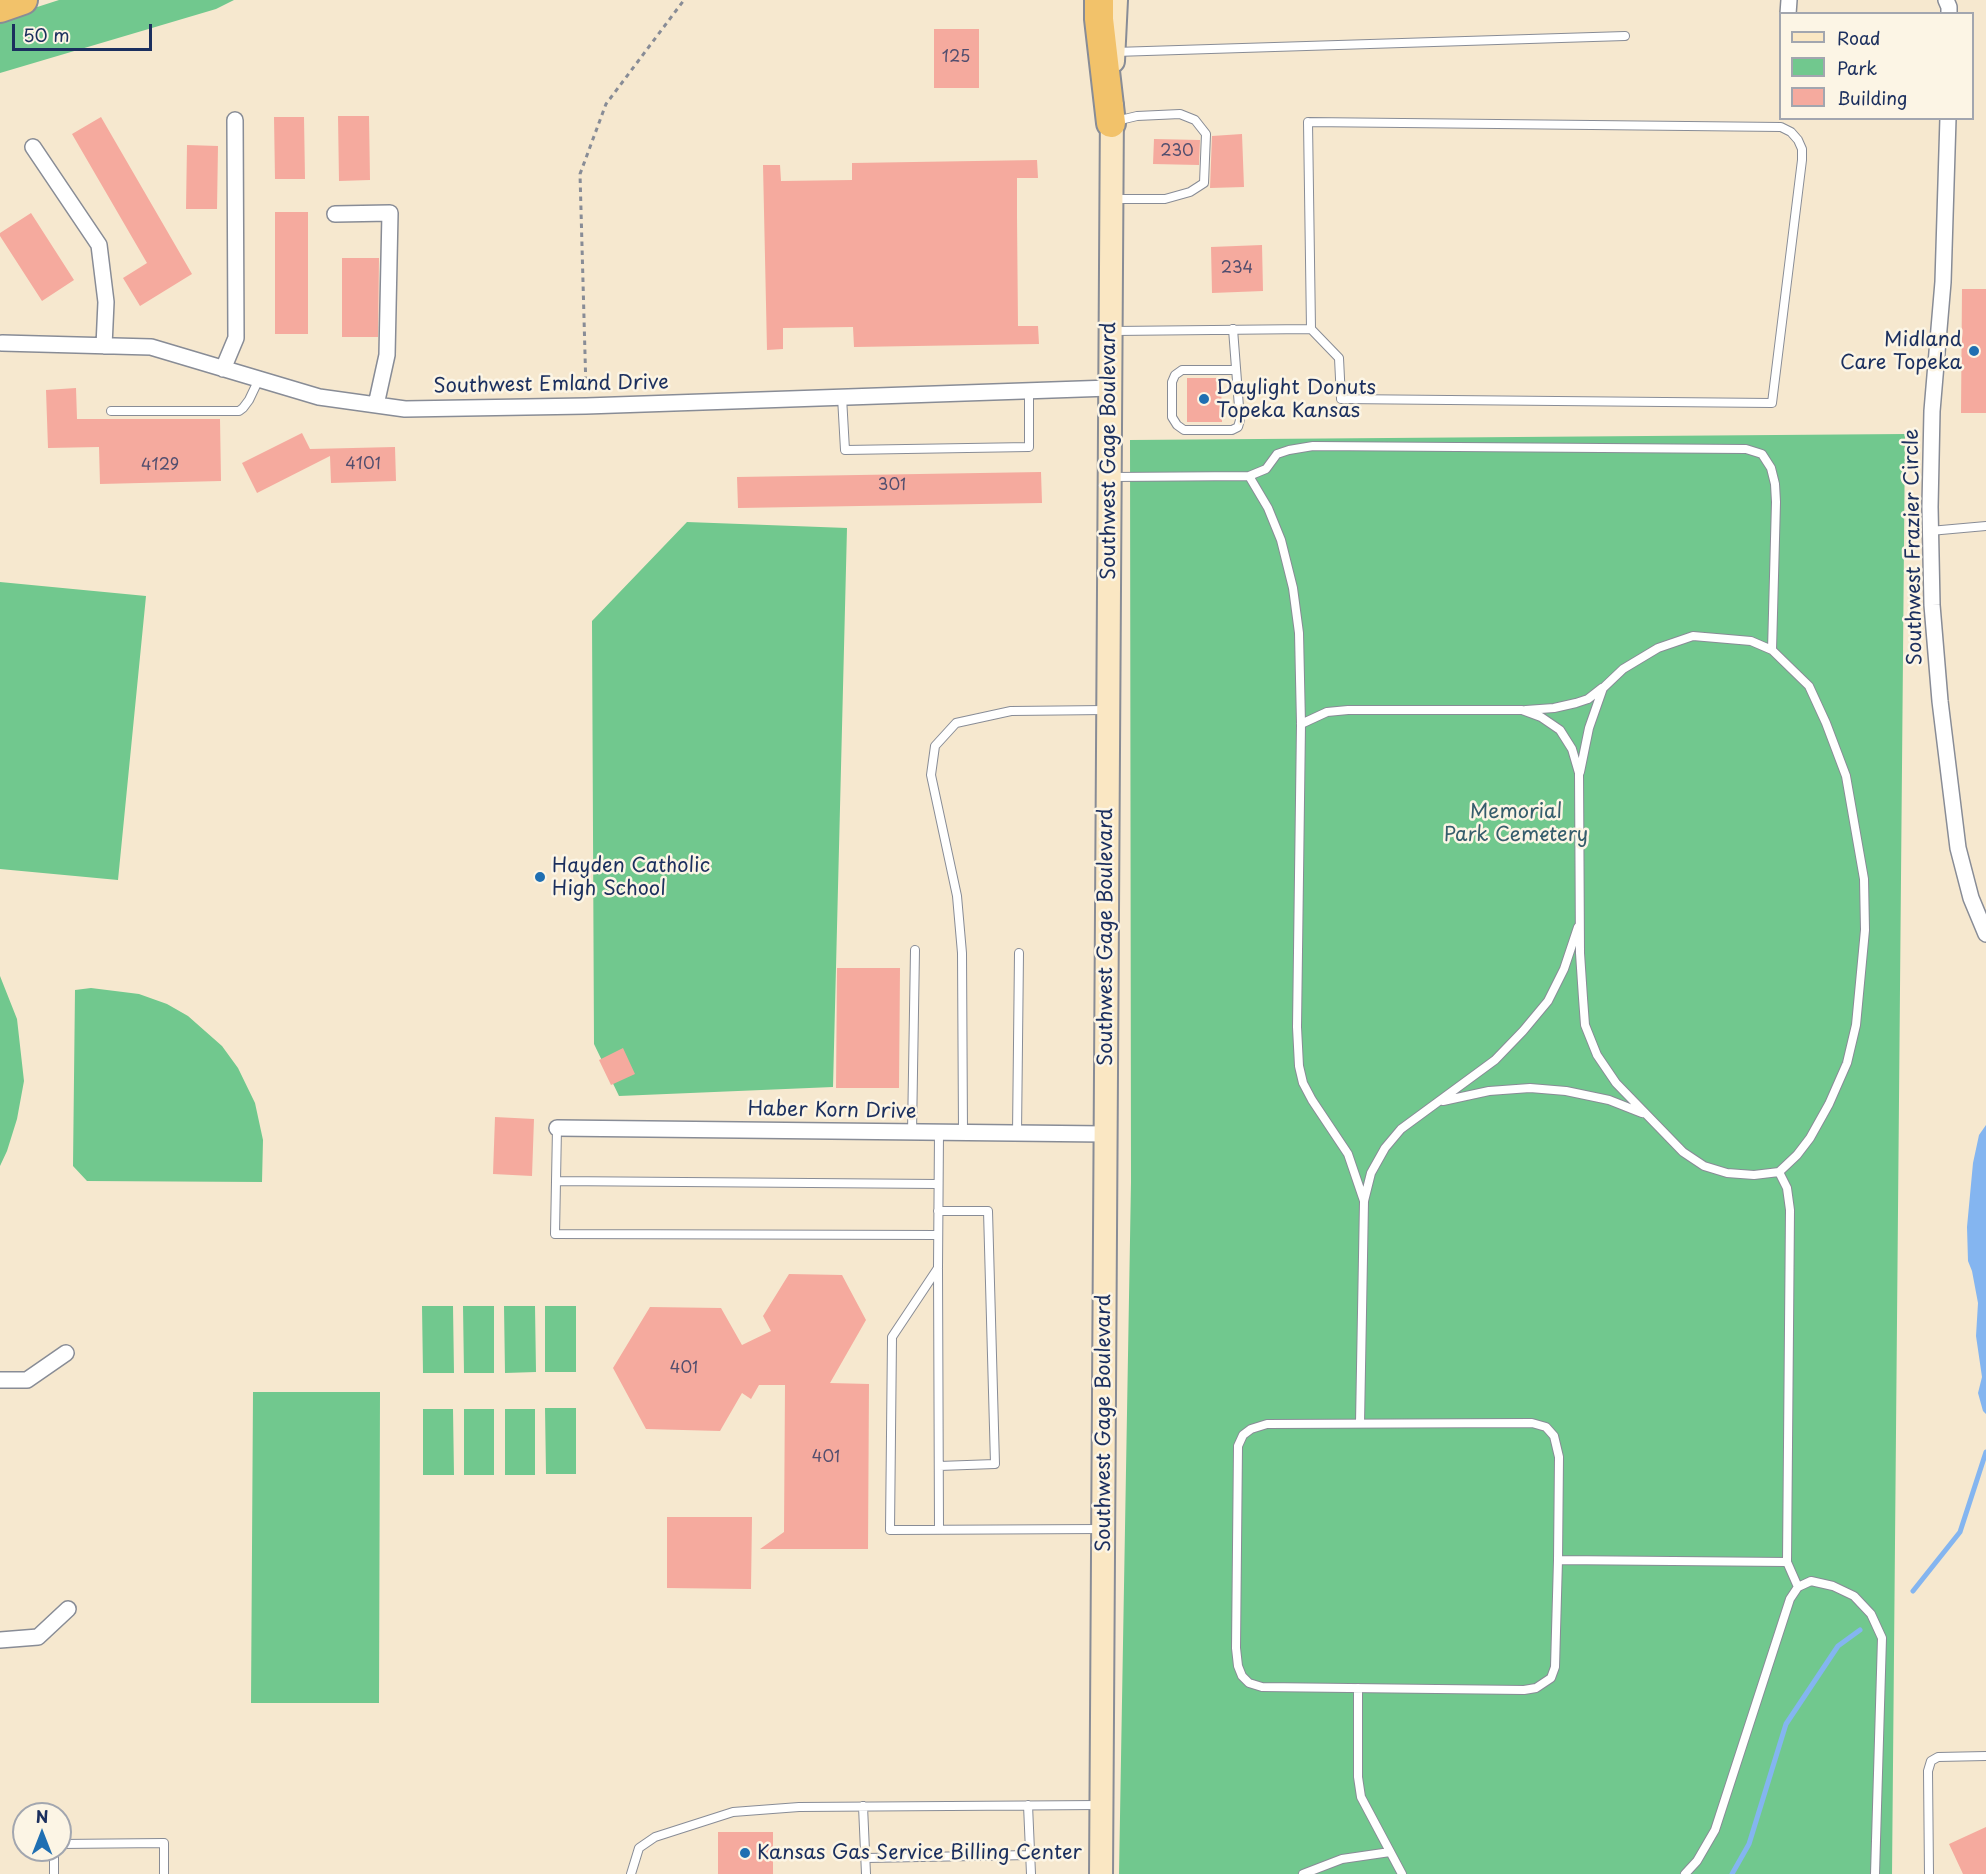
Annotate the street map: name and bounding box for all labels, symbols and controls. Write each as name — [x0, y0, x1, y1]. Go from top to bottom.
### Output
scale bar — [15, 12, 154, 50]
legend — [1779, 12, 1974, 120]
text: 50 m — [23, 21, 70, 48]
text: Road — [1837, 24, 1881, 51]
house number: 125 — [942, 48, 970, 68]
text: Park — [1837, 54, 1877, 81]
text: Building — [1837, 84, 1907, 111]
house number: 230 — [1160, 142, 1194, 162]
house number: 234 — [1221, 259, 1253, 279]
street label: Southwest Gage Boulevard — [1097, 322, 1121, 580]
place label: Midland Care Topeka — [1840, 328, 1962, 375]
marker: Midland Care Topeka — [1967, 344, 1981, 358]
street label: Southwest Emland Drive — [433, 371, 669, 399]
place label: Daylight Donuts Topeka Kansas — [1216, 376, 1376, 423]
marker: Daylight Donuts Topeka Kansas — [1197, 392, 1211, 406]
street label: Southwest Frazier Circle — [1900, 428, 1928, 666]
house number: 4101 — [345, 455, 381, 475]
house number: 4129 — [141, 456, 179, 476]
house number: 301 — [878, 476, 906, 496]
park label: Memorial Park Cemetery — [1444, 800, 1588, 847]
street label: Southwest Gage Boulevard — [1094, 808, 1118, 1066]
place label: Hayden Catholic High School — [552, 854, 710, 901]
marker: Hayden Catholic High School — [533, 870, 547, 884]
street label: Haber Korn Drive — [747, 1098, 917, 1124]
street label: Southwest Gage Boulevard — [1092, 1294, 1116, 1552]
house number: 401 — [670, 1359, 698, 1379]
house number: 401 — [812, 1448, 840, 1468]
north arrow — [12, 1802, 72, 1862]
text: N — [36, 1804, 48, 1828]
place label: Kansas Gas Service Billing Center — [757, 1841, 1082, 1865]
marker: Kansas Gas Service Billing Center — [738, 1846, 752, 1860]

